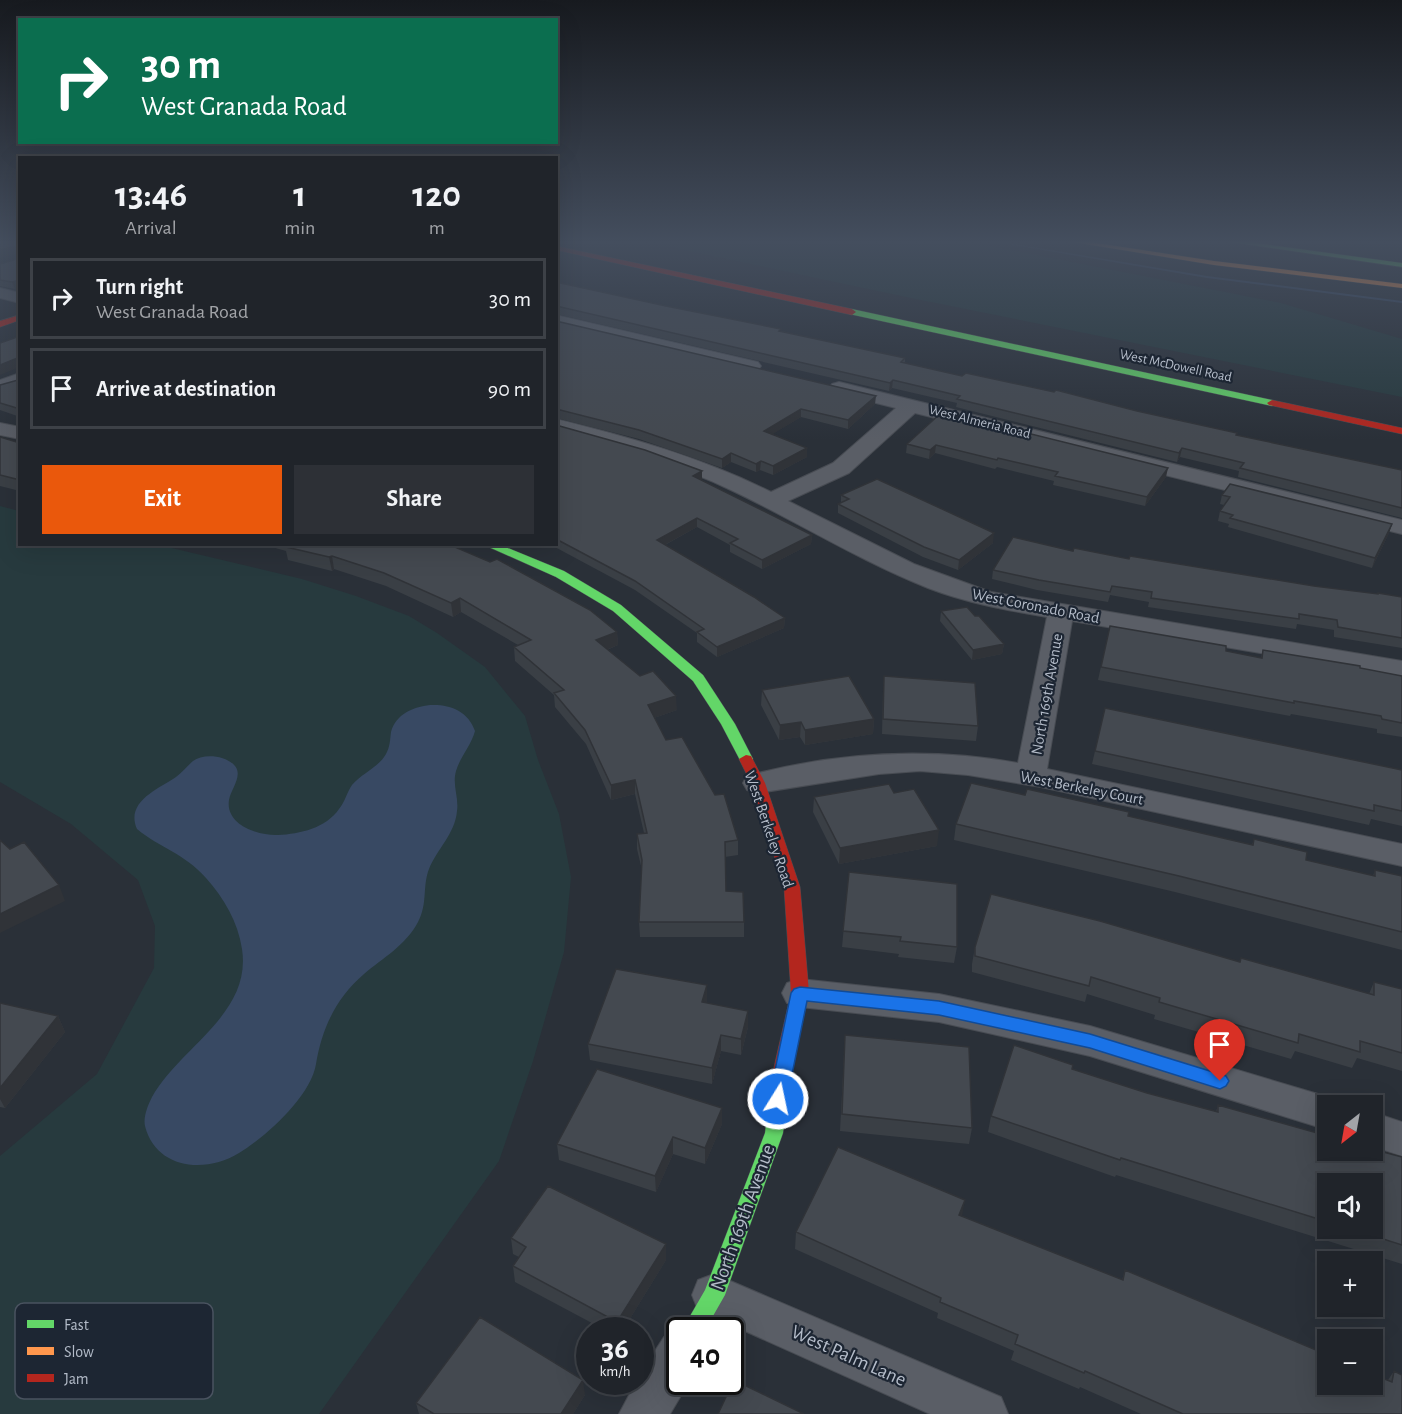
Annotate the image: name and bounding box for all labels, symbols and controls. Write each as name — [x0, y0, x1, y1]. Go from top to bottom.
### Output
icon: right — [42, 42, 120, 120]
text: 30 m — [141, 44, 221, 86]
text: West Granada Road — [141, 93, 347, 120]
text: 13:46 — [115, 177, 187, 213]
text: 1 — [293, 177, 306, 213]
text: 120 — [412, 177, 461, 213]
text: Arrival — [125, 218, 177, 238]
text: min — [284, 218, 315, 238]
text: m — [429, 218, 445, 238]
text: Turn right — [96, 276, 183, 298]
icon: right — [45, 282, 78, 315]
text: 30 m — [489, 288, 531, 310]
text: West Granada Road — [96, 302, 248, 322]
street label: West McDowell Road — [1118, 347, 1233, 385]
icon: arrive — [45, 372, 78, 405]
text: Arrive at destination — [96, 378, 276, 400]
text: 90 m — [488, 378, 531, 400]
street label: West Almeria Road — [928, 403, 1032, 441]
button: Exit — [42, 465, 282, 534]
button: Share — [294, 465, 534, 534]
street label: West Coronado Road — [971, 586, 1101, 626]
street label: North 169th Avenue — [1028, 632, 1066, 756]
street label: West Berkeley Court — [1019, 768, 1145, 809]
street label: West Berkeley Road — [741, 769, 797, 890]
pin — [1194, 1019, 1245, 1081]
icon: arrive — [1203, 1028, 1236, 1061]
position arrow — [746, 1067, 810, 1131]
north arrow — [1317, 1095, 1383, 1161]
map controls — [1317, 1095, 1383, 1395]
street label: North 169th Avenue — [707, 1142, 779, 1293]
button: sound — [1317, 1173, 1383, 1239]
button: + — [1317, 1251, 1383, 1317]
legend — [15, 1303, 213, 1399]
text: Fast — [64, 1317, 89, 1333]
speed limit sign: 40 — [666, 1317, 744, 1395]
street label: West Palm Lane — [788, 1322, 909, 1390]
button: − — [1317, 1329, 1383, 1395]
text: 36 — [601, 1334, 629, 1364]
text: Slow — [64, 1344, 94, 1360]
text: km/h — [600, 1364, 630, 1379]
text: Jam — [64, 1371, 89, 1387]

